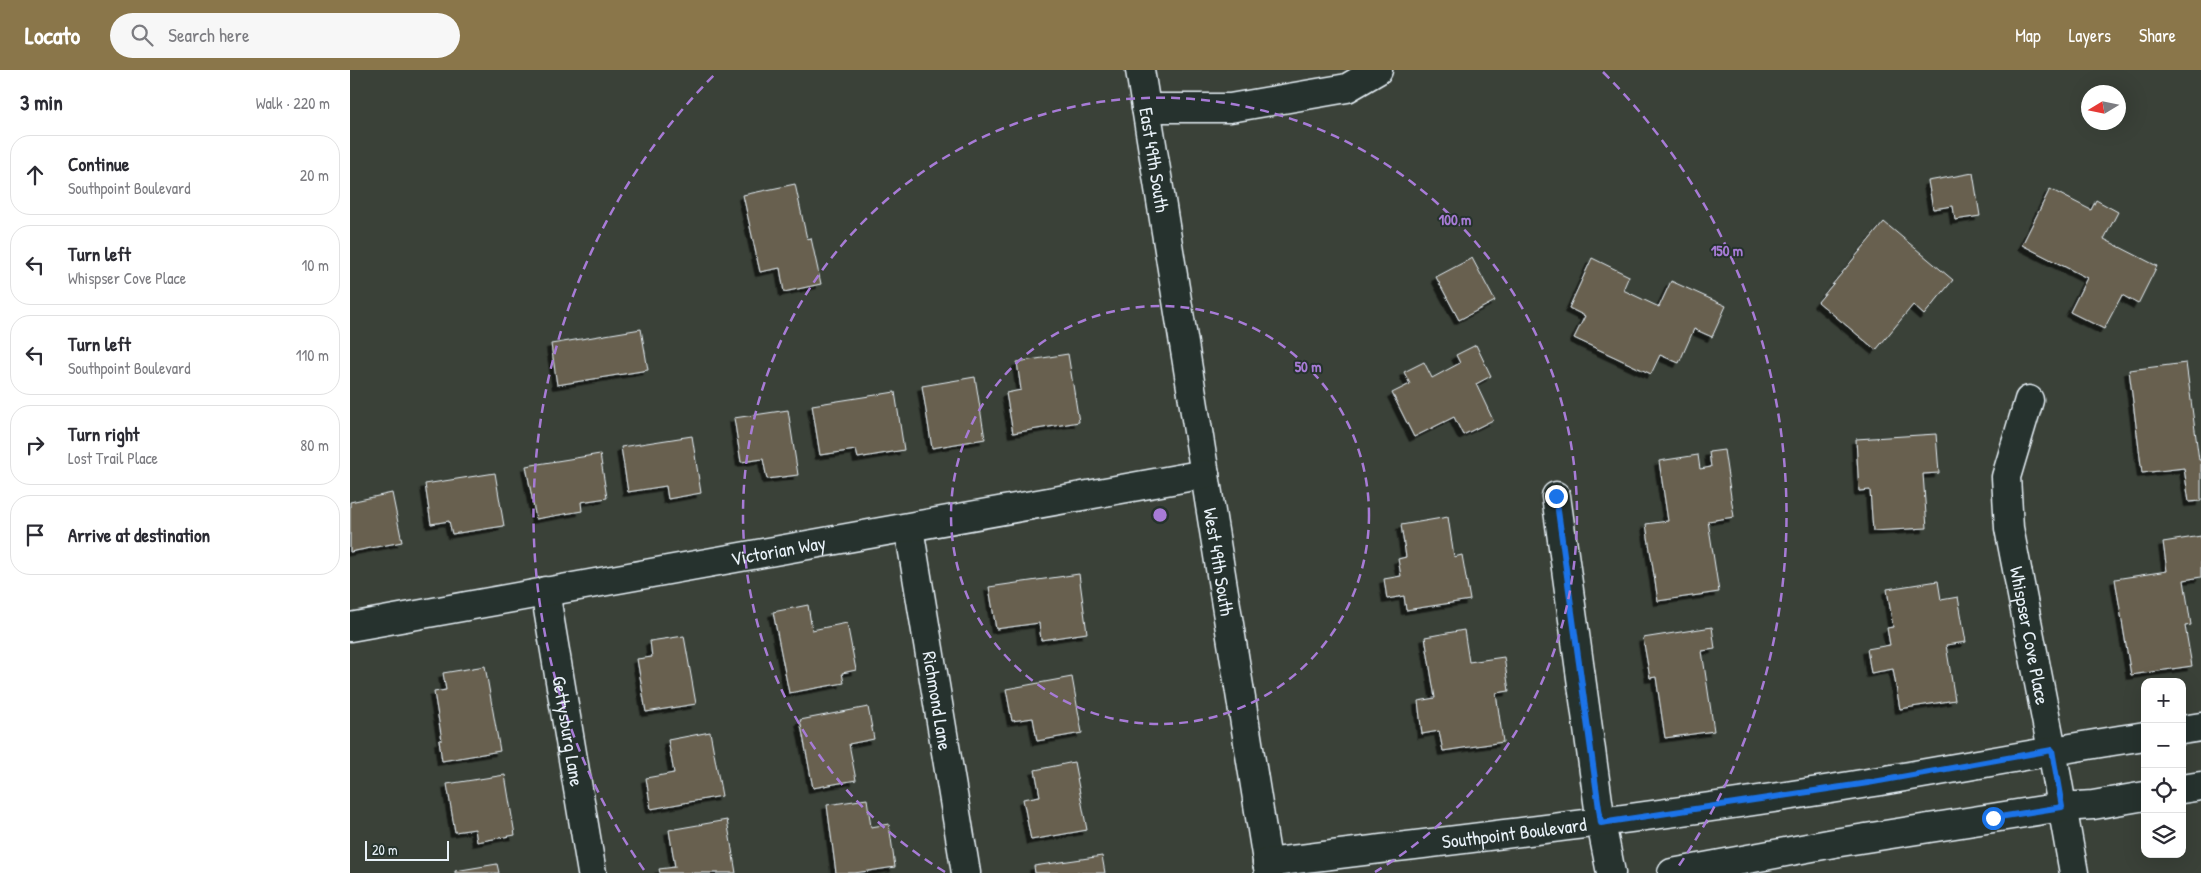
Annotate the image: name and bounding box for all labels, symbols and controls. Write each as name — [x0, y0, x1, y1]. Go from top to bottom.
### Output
search box — [110, 13, 460, 58]
text: Locato — [25, 19, 80, 51]
icon: search — [128, 21, 156, 49]
text: Search here — [168, 22, 249, 48]
text: Map — [2015, 23, 2041, 48]
text: Layers — [2069, 23, 2111, 48]
text: Share — [2139, 23, 2176, 48]
north arrow — [2081, 85, 2126, 130]
text: 3 min — [20, 88, 63, 117]
text: Walk · 220 m — [256, 92, 330, 114]
street label: East 49th South — [1133, 106, 1176, 214]
text: Continue — [68, 151, 129, 177]
icon: ahead — [21, 161, 49, 189]
text: 20 m — [300, 164, 329, 186]
text: Southpoint Boulevard — [68, 177, 190, 199]
text: 100 m — [1439, 209, 1471, 230]
text: 150 m — [1711, 240, 1743, 261]
text: Turn left — [68, 241, 131, 267]
icon: left — [21, 251, 49, 279]
text: 10 m — [301, 254, 329, 276]
text: Whispser Cove Place — [68, 267, 186, 289]
text: Turn left — [68, 331, 131, 357]
icon: left — [21, 341, 49, 369]
text: 110 m — [296, 344, 329, 366]
text: 50 m — [1295, 356, 1321, 377]
text: Southpoint Boulevard — [68, 357, 190, 379]
text: Turn right — [68, 421, 139, 447]
icon: right — [21, 431, 49, 459]
text: 80 m — [300, 434, 329, 456]
text: Lost Trail Place — [68, 447, 158, 469]
route end — [1545, 485, 1568, 508]
centre of rings — [1151, 506, 1169, 524]
street label: West 49th South — [1198, 506, 1240, 618]
icon: arrive — [21, 521, 49, 549]
text: Arrive at destination — [68, 522, 210, 548]
street label: Victorian Way — [729, 529, 828, 572]
street label: Whispser Cove Place — [2004, 564, 2056, 707]
street label: Richmond Lane — [917, 649, 959, 753]
street label: Gettysburg Lane — [546, 674, 590, 789]
map controls — [2141, 678, 2186, 858]
button: + — [2141, 678, 2186, 723]
button: − — [2141, 723, 2186, 768]
button: locate — [2141, 768, 2186, 813]
route start — [1982, 807, 2005, 830]
street label: Southpoint Boulevard — [1440, 811, 1589, 855]
button: layers — [2141, 813, 2186, 858]
scale bar — [365, 838, 449, 861]
text: 20 m — [372, 840, 398, 859]

